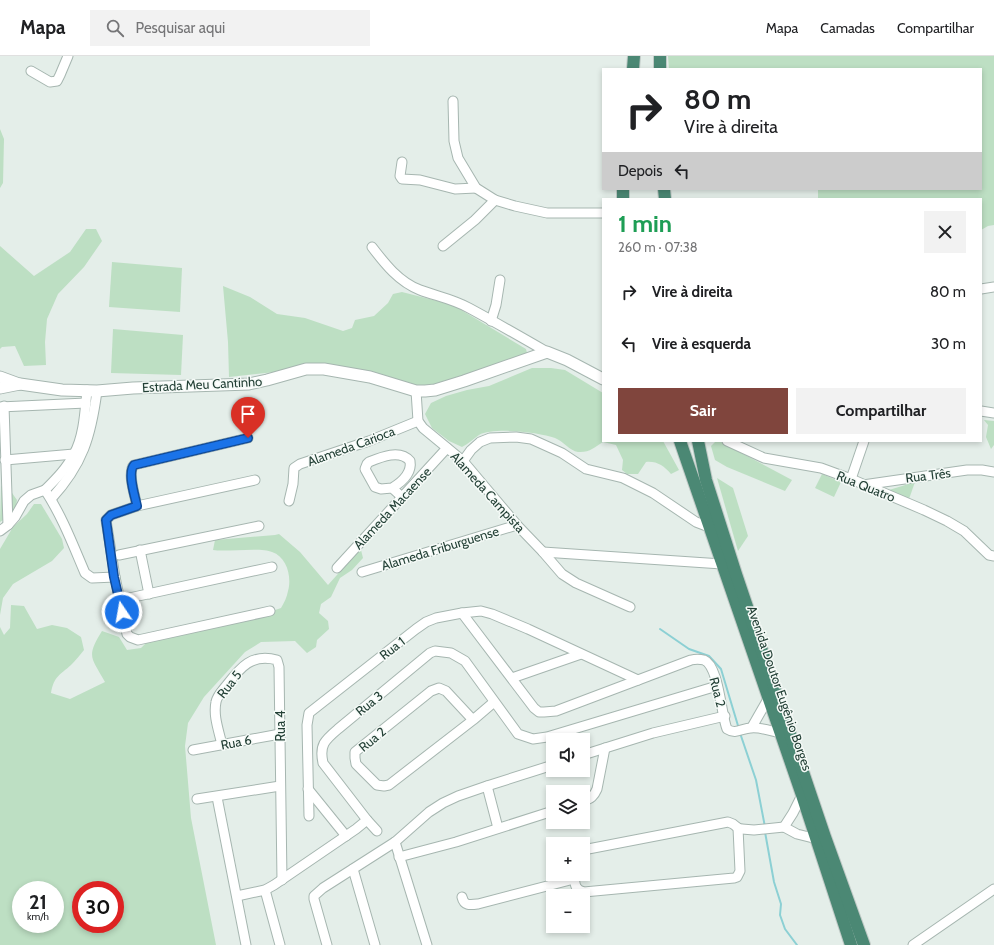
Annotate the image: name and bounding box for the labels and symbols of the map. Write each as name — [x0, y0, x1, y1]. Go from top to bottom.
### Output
street label: Estrada Meu Cantinho — [141, 373, 263, 395]
pin — [231, 397, 265, 438]
street label: Alameda Carioca — [305, 422, 398, 469]
street label: Alameda Campista — [447, 448, 529, 536]
street label: Alameda Macaense — [350, 463, 434, 552]
street label: Rua Três — [904, 464, 952, 486]
street label: Rua Quatro — [834, 467, 898, 505]
street label: Alameda Friburguense — [379, 522, 501, 573]
position arrow — [101, 591, 143, 633]
street label: Avenida Doutor Eugênio Borges — [744, 604, 816, 773]
street label: Rua 1 — [376, 633, 408, 663]
street label: Rua 5 — [213, 667, 245, 701]
street label: Rua 2 — [706, 675, 730, 709]
street label: Rua 3 — [352, 687, 386, 719]
street label: Rua 4 — [272, 710, 288, 742]
street label: Rua 2 — [355, 723, 389, 755]
street label: Rua 6 — [219, 731, 253, 753]
speed limit sign: 30 — [72, 881, 124, 933]

